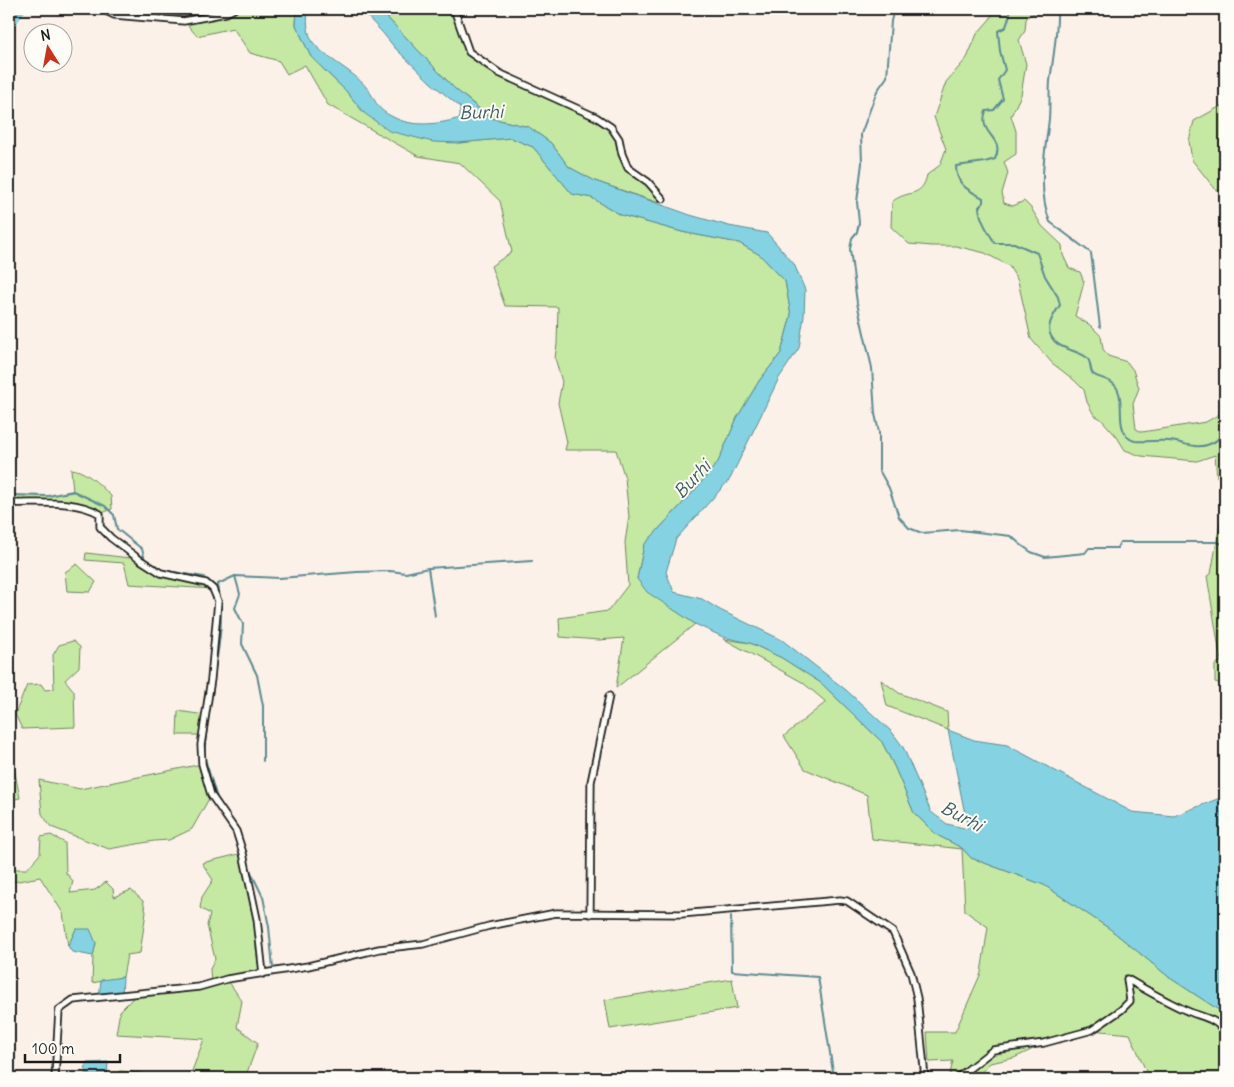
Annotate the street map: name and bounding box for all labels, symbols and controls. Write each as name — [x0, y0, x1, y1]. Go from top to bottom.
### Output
north arrow — [22, 22, 72, 72]
text: N — [39, 25, 52, 45]
water label: Burhi — [459, 100, 505, 124]
water label: Burhi — [669, 454, 717, 503]
water label: Burhi — [937, 795, 989, 837]
scale bar — [25, 1032, 120, 1064]
text: 100 m — [32, 1039, 74, 1058]

